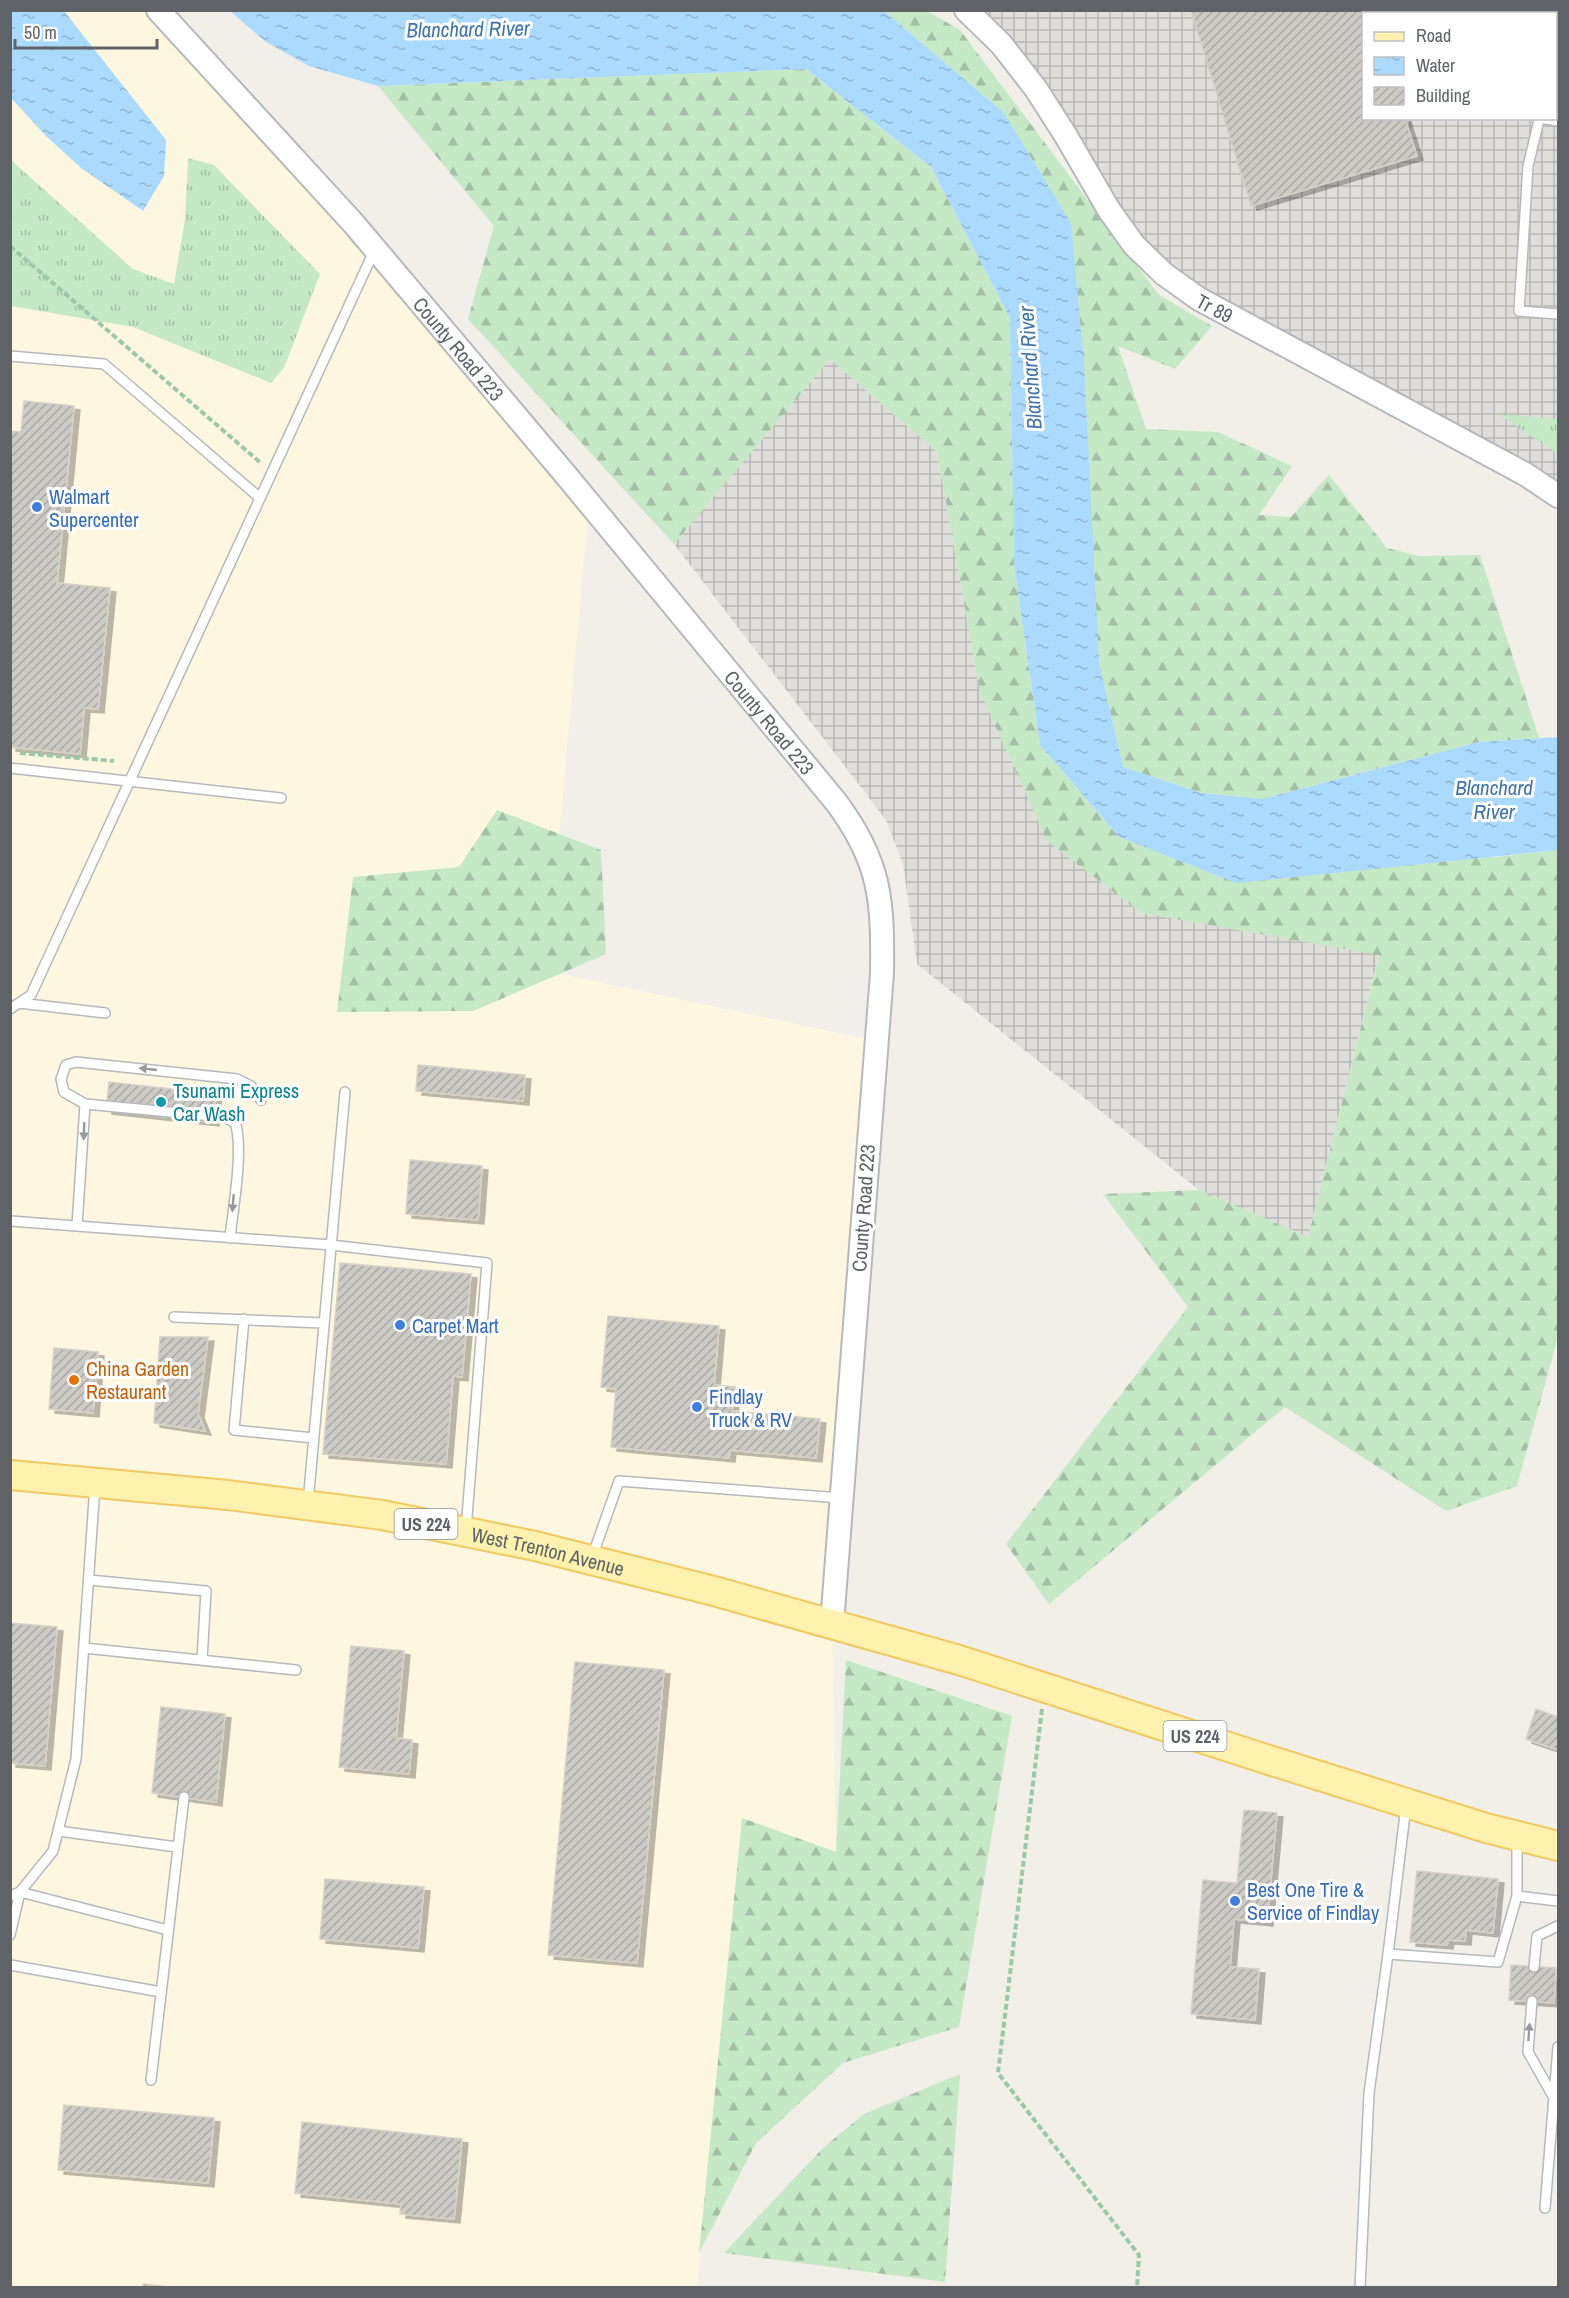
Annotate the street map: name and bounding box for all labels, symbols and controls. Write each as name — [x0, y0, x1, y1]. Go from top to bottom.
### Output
scale bar — [15, 12, 158, 50]
legend — [1362, 12, 1557, 120]
water label: Blanchard River — [406, 13, 531, 45]
text: 50 m — [24, 20, 57, 45]
text: Road — [1416, 23, 1451, 48]
text: Water — [1416, 53, 1455, 78]
text: Building — [1416, 83, 1471, 108]
street label: Tr 89 — [1192, 287, 1238, 328]
street label: County Road 223 — [408, 291, 511, 406]
water label: Blanchard River — [1011, 304, 1049, 431]
place label: Walmart Supercenter — [49, 483, 139, 533]
marker: Walmart Supercenter — [30, 500, 44, 514]
street label: County Road 223 — [719, 664, 821, 780]
water label: Blanchard River — [1455, 773, 1533, 826]
one-way arrow — [139, 1065, 158, 1074]
place label: Tsunami Express Car Wash — [173, 1077, 299, 1127]
marker: Tsunami Express Car Wash — [154, 1095, 168, 1109]
one-way arrow — [79, 1121, 89, 1140]
street label: County Road 223 — [845, 1143, 881, 1273]
one-way arrow — [228, 1193, 238, 1212]
place label: Carpet Mart — [412, 1312, 499, 1339]
marker: Carpet Mart — [393, 1318, 407, 1332]
place label: China Garden Restaurant — [86, 1355, 189, 1405]
marker: China Garden Restaurant — [67, 1373, 81, 1387]
place label: Findlay Truck & RV — [709, 1383, 792, 1433]
marker: Findlay Truck & RV — [690, 1400, 704, 1414]
road number: US 224 — [394, 1509, 458, 1539]
street label: West Trenton Avenue — [469, 1520, 627, 1581]
road number: US 224 — [1164, 1721, 1226, 1751]
place label: Best One Tire & Service of Findlay — [1247, 1876, 1380, 1926]
marker: Best One Tire & Service of Findlay — [1228, 1894, 1242, 1908]
one-way arrow — [1524, 2023, 1534, 2042]

